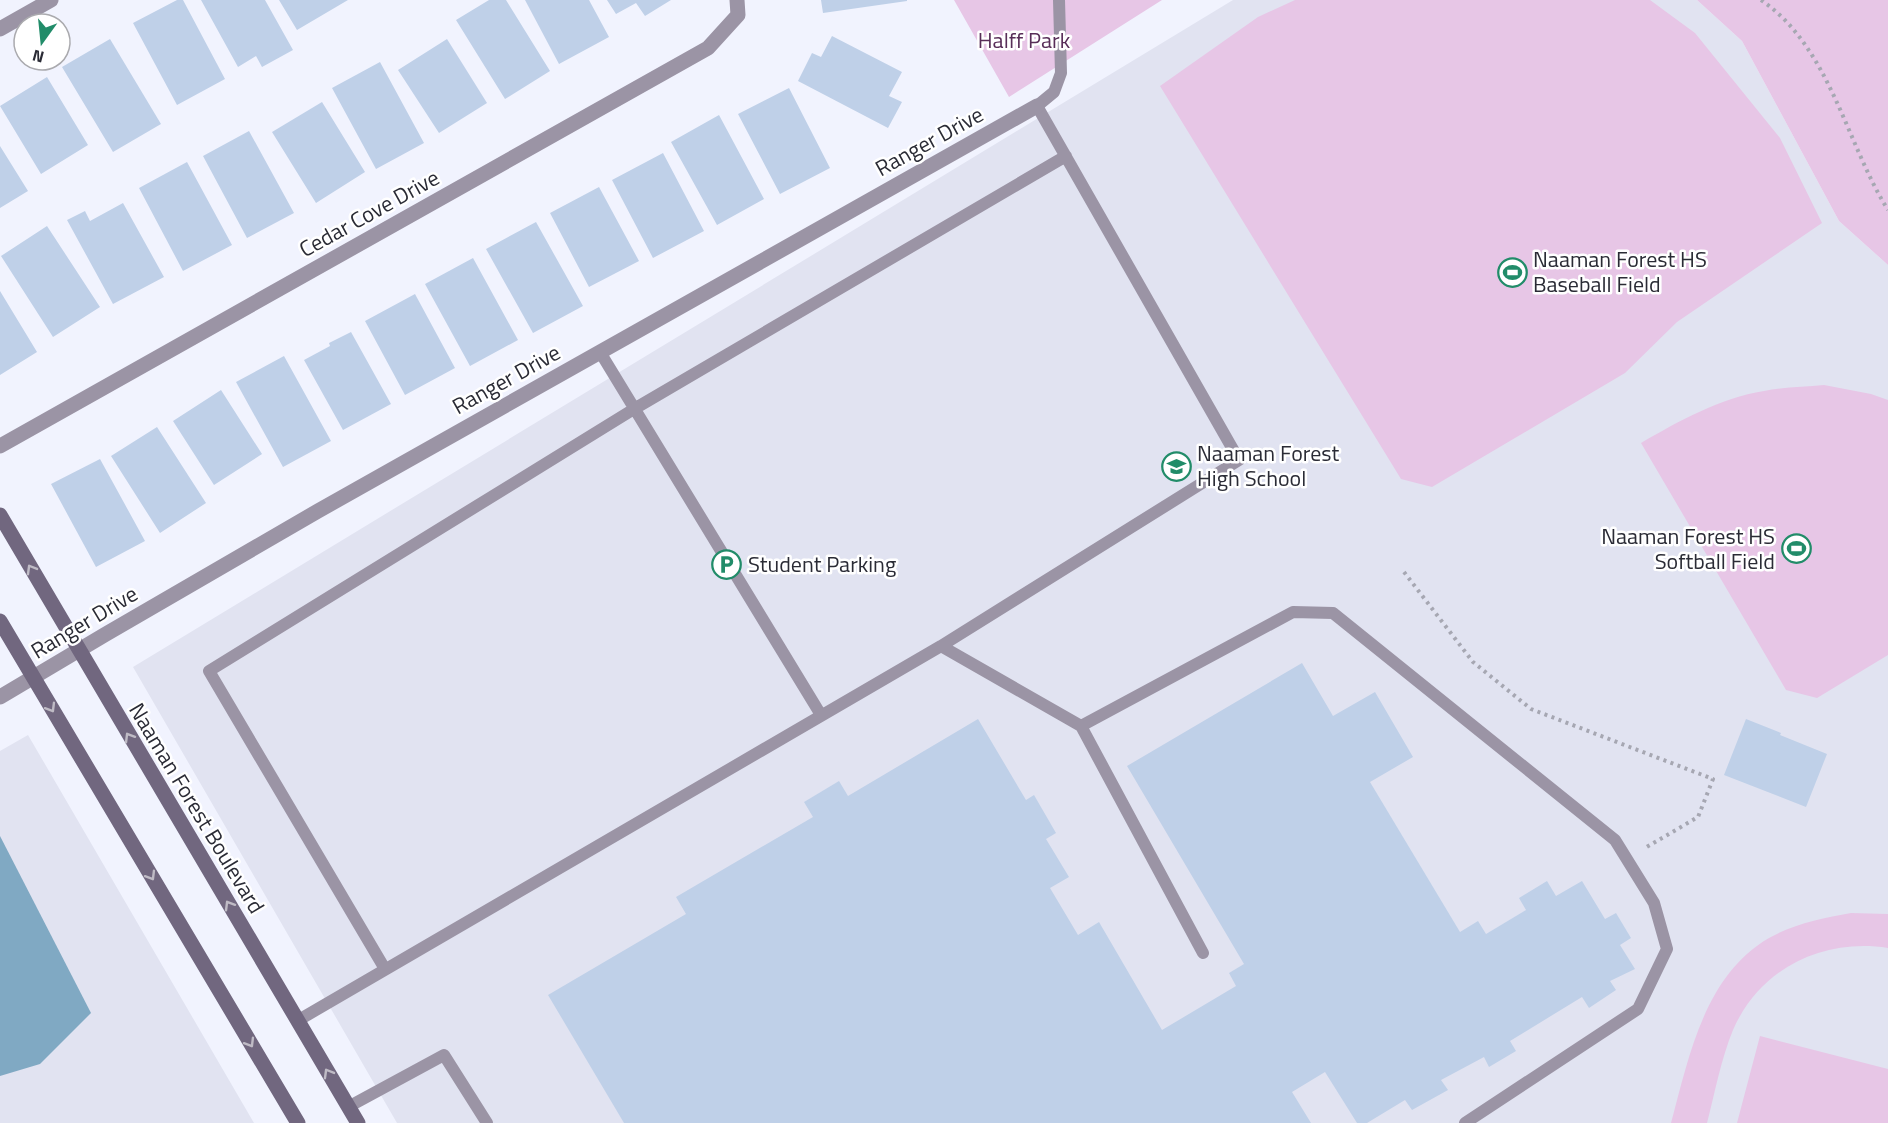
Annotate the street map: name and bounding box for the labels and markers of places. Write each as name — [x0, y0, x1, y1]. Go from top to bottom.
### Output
place label: Naaman Forest HS Baseball Field — [1533, 242, 1707, 301]
sports icon: Naaman Forest HS Baseball Field — [1496, 256, 1528, 288]
place label: Naaman Forest High School — [1197, 436, 1340, 495]
school or university icon: Naaman Forest High School — [1160, 450, 1192, 482]
place label: Naaman Forest HS Softball Field — [1601, 519, 1775, 578]
sports icon: Naaman Forest HS Softball Field — [1780, 533, 1812, 565]
place label: Student Parking — [748, 547, 896, 581]
parking icon: Student Parking — [711, 548, 743, 580]

